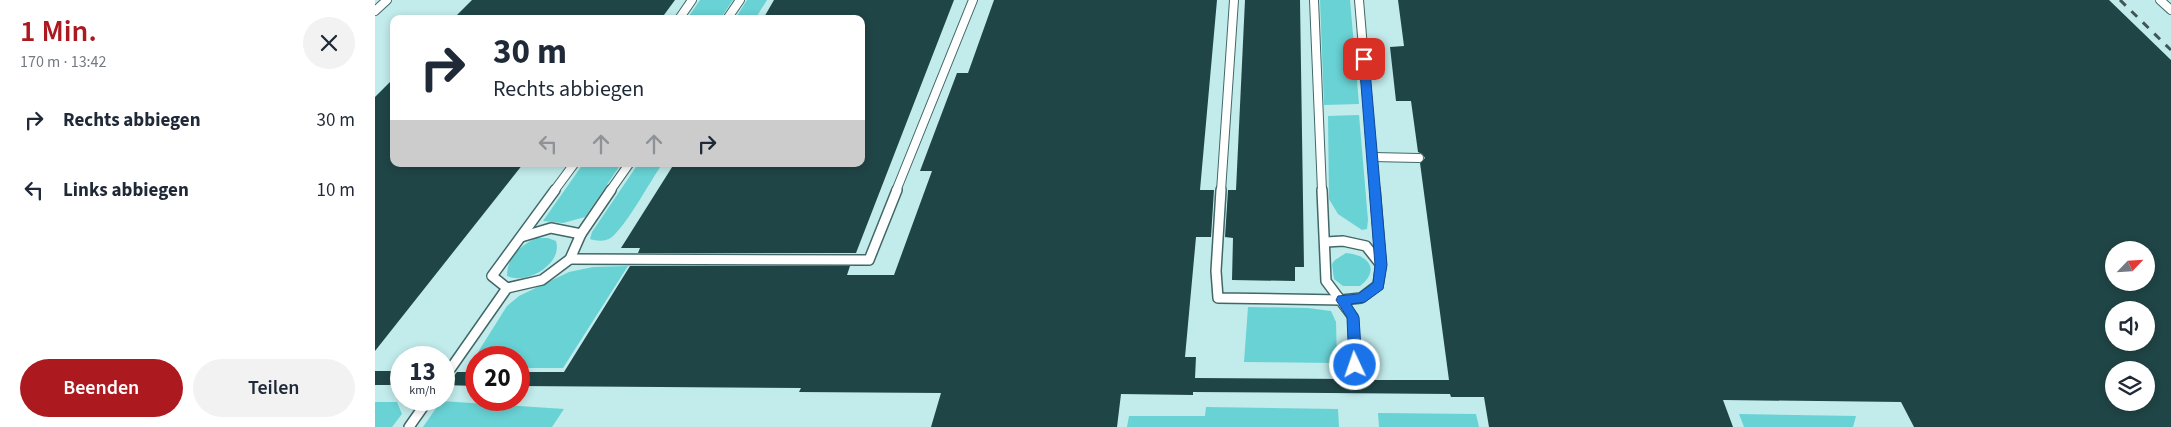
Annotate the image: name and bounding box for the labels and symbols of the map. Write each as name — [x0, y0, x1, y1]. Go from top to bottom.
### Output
pin — [1343, 38, 1385, 80]
north arrow — [2105, 241, 2155, 291]
position arrow — [1328, 338, 1380, 390]
speed limit sign: 20 — [465, 346, 530, 411]

